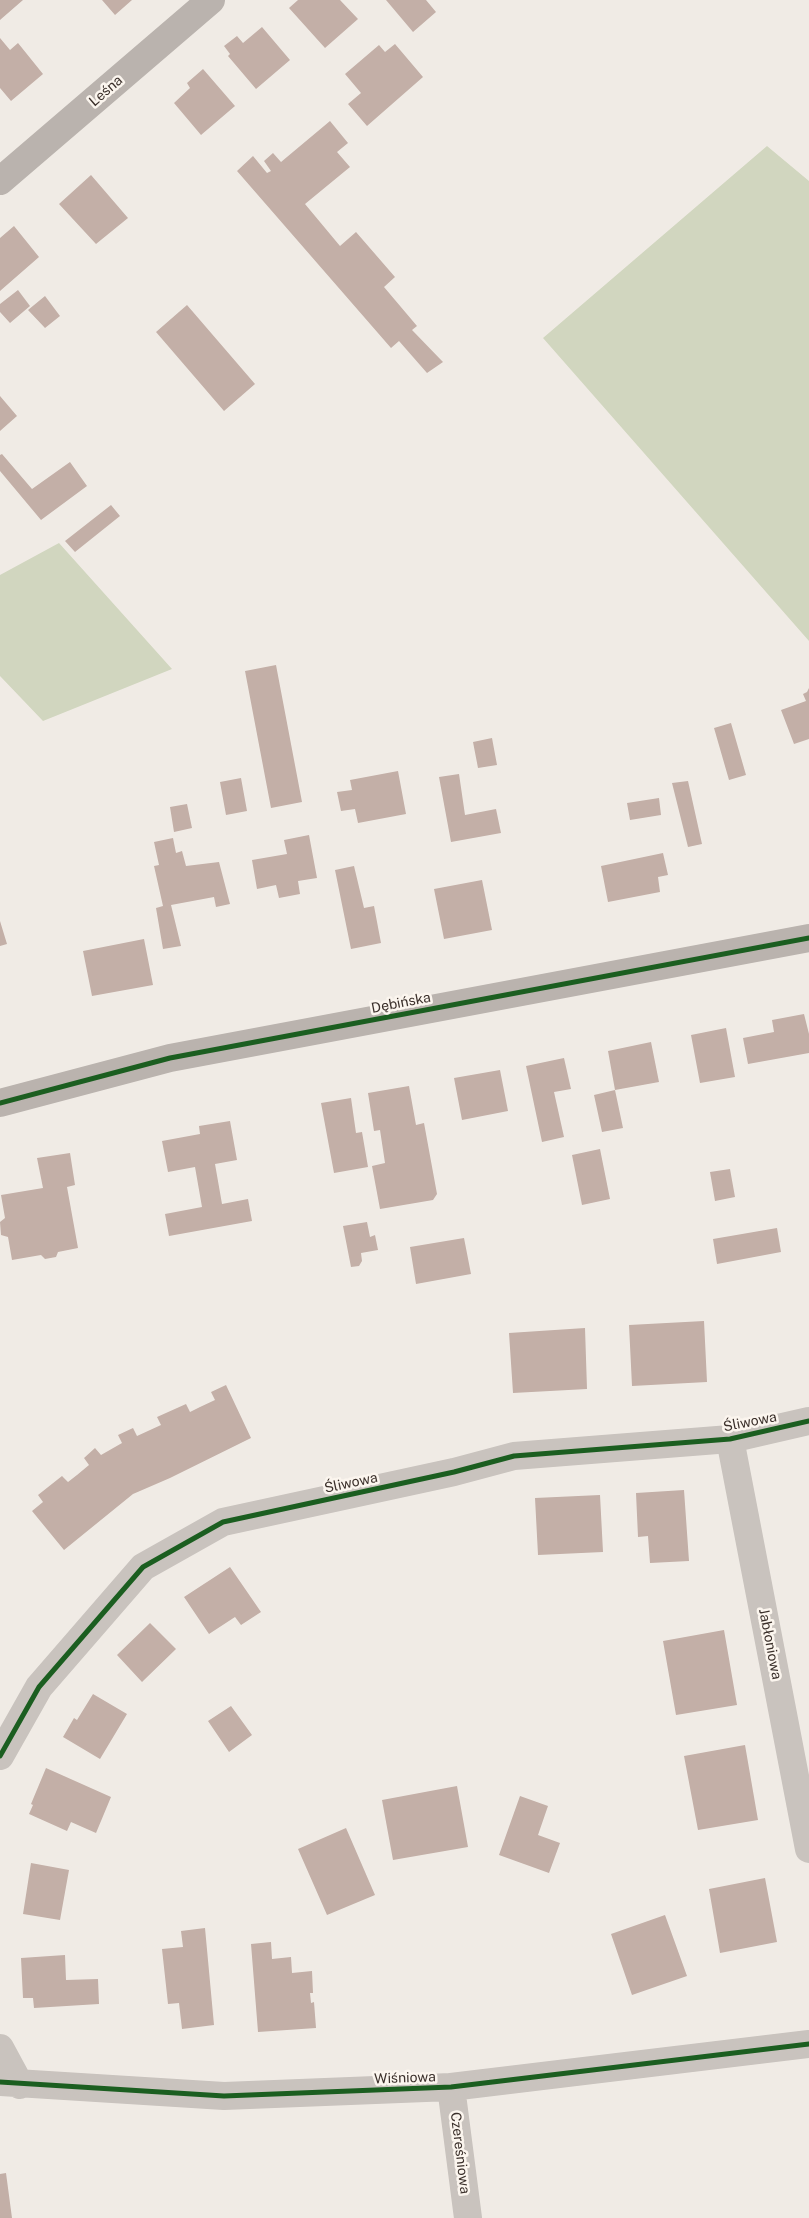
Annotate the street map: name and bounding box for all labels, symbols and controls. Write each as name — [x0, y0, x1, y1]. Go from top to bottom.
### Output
street label: Leśna — [86, 72, 126, 110]
street label: Dębińska — [370, 989, 432, 1017]
street label: Śliwowa — [722, 1409, 778, 1435]
street label: Śliwowa — [323, 1469, 379, 1497]
street label: Jabłoniowa — [755, 1607, 785, 1681]
street label: Wiśniowa — [374, 2069, 436, 2087]
street label: Czereśniowa — [447, 2111, 473, 2195]

